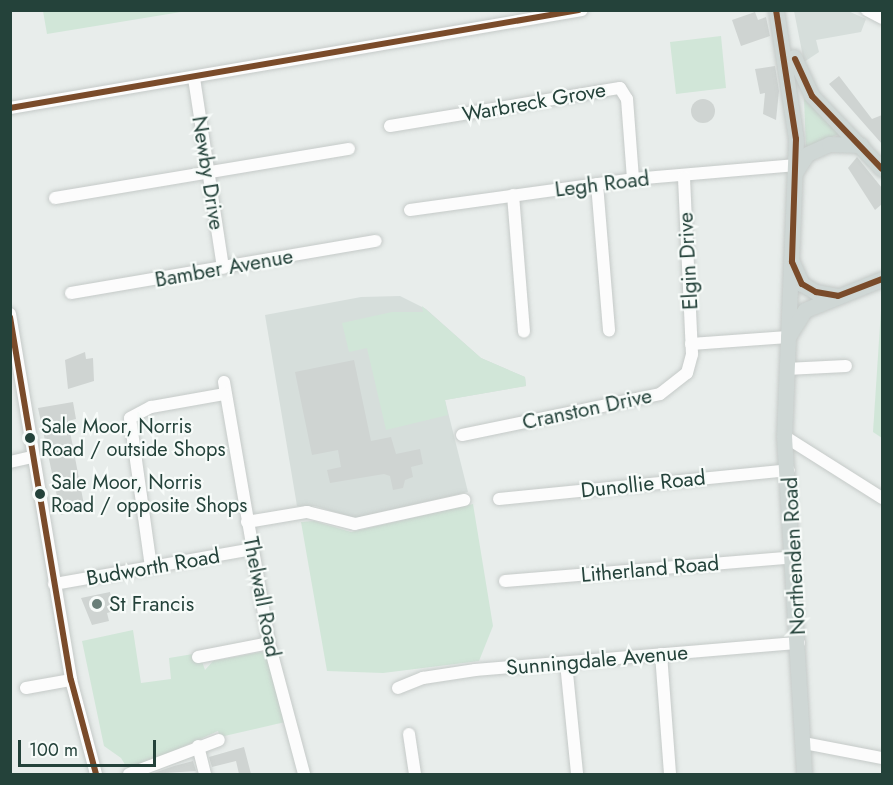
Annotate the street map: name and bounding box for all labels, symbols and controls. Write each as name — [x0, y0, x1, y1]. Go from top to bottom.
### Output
street label: Warbreck Grove — [460, 77, 608, 127]
street label: Newby Drive — [187, 114, 229, 232]
street label: Legh Road — [553, 166, 651, 202]
street label: Elgin Drive — [673, 211, 703, 311]
street label: Bamber Avenue — [153, 243, 295, 293]
street label: Cranston Drive — [520, 383, 654, 435]
place label: Sale Moor, Norris Road / outside Shops — [41, 414, 225, 461]
marker: Sale Moor, Norris Road / outside Shops — [24, 432, 36, 444]
street label: Dunollie Road — [579, 465, 707, 503]
place label: Sale Moor, Norris Road / opposite Shops — [51, 470, 247, 517]
street label: Northenden Road — [777, 476, 811, 636]
marker: Sale Moor, Norris Road / opposite Shops — [34, 488, 46, 500]
street label: Thelwall Road — [238, 535, 286, 659]
street label: Budworth Road — [84, 543, 222, 591]
street label: Litherland Road — [580, 550, 720, 588]
place label: St Francis — [109, 591, 194, 617]
marker: St Francis — [90, 597, 104, 611]
street label: Sunningdale Avenue — [505, 639, 689, 681]
scale bar — [21, 728, 159, 766]
text: 100 m — [29, 737, 78, 763]

